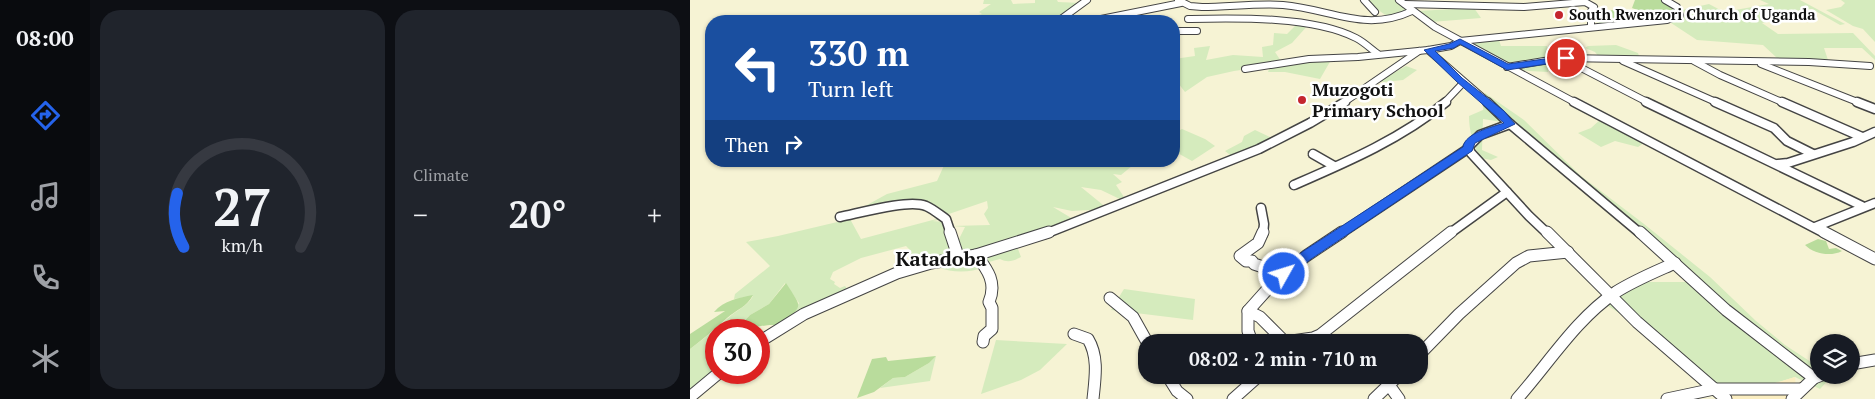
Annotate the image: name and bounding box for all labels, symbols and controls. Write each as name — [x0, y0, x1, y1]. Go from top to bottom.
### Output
place label: South Rwenzori Church of Uganda — [1569, 4, 1816, 24]
marker: South Rwenzori Church of Uganda — [1553, 9, 1565, 21]
text: 08:00 — [16, 23, 74, 52]
text: 330 m — [808, 30, 909, 76]
icon: left — [725, 35, 790, 100]
pin — [1545, 37, 1587, 79]
icon: arrive — [1552, 44, 1580, 72]
text: Turn left — [808, 74, 894, 103]
place label: Muzogoti Primary School — [1312, 77, 1444, 122]
marker: Muzogoti Primary School — [1296, 94, 1308, 106]
icon: directions — [28, 98, 63, 133]
icon: right — [779, 130, 807, 158]
text: Then — [725, 132, 769, 157]
text: Climate — [413, 164, 469, 186]
text: 27 — [213, 172, 272, 241]
icon: music — [28, 179, 63, 214]
text: 20° — [508, 189, 567, 239]
text: − — [413, 196, 428, 233]
text: + — [647, 196, 662, 233]
text: km/h — [222, 233, 264, 257]
district label: Katadoba — [895, 245, 987, 272]
position arrow — [1257, 247, 1309, 299]
icon: phone — [28, 260, 63, 295]
speed limit sign: 30 — [705, 319, 770, 384]
map controls — [1810, 334, 1860, 384]
button: layers — [1810, 334, 1860, 384]
icon: climate — [28, 341, 63, 376]
text: 08:02 · 2 min · 710 m — [1189, 346, 1377, 371]

